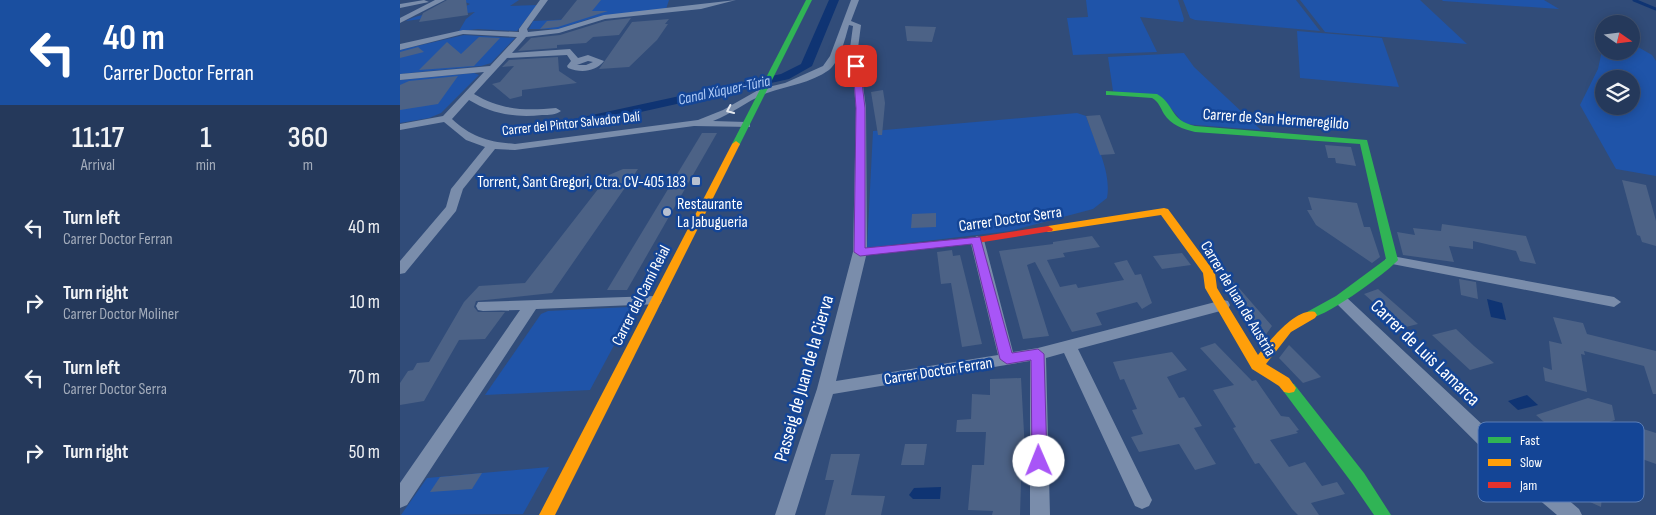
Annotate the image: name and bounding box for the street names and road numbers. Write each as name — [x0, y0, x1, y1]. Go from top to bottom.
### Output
street label: Carrer de San Hermeregildo — [1202, 105, 1350, 134]
street label: Carrer del Pintor Salvador Dalí — [501, 108, 641, 139]
street label: Carrer Doctor Serra — [957, 203, 1063, 236]
street label: Carrer de Juan de Austria — [1196, 238, 1280, 360]
street label: Carrer del Camí Reial — [608, 242, 675, 349]
street label: Passeig de Juan de la Cierva — [770, 293, 839, 464]
street label: Carrer de Luis Lamarca — [1365, 295, 1485, 411]
street label: Carrer Doctor Ferran — [883, 354, 994, 389]

